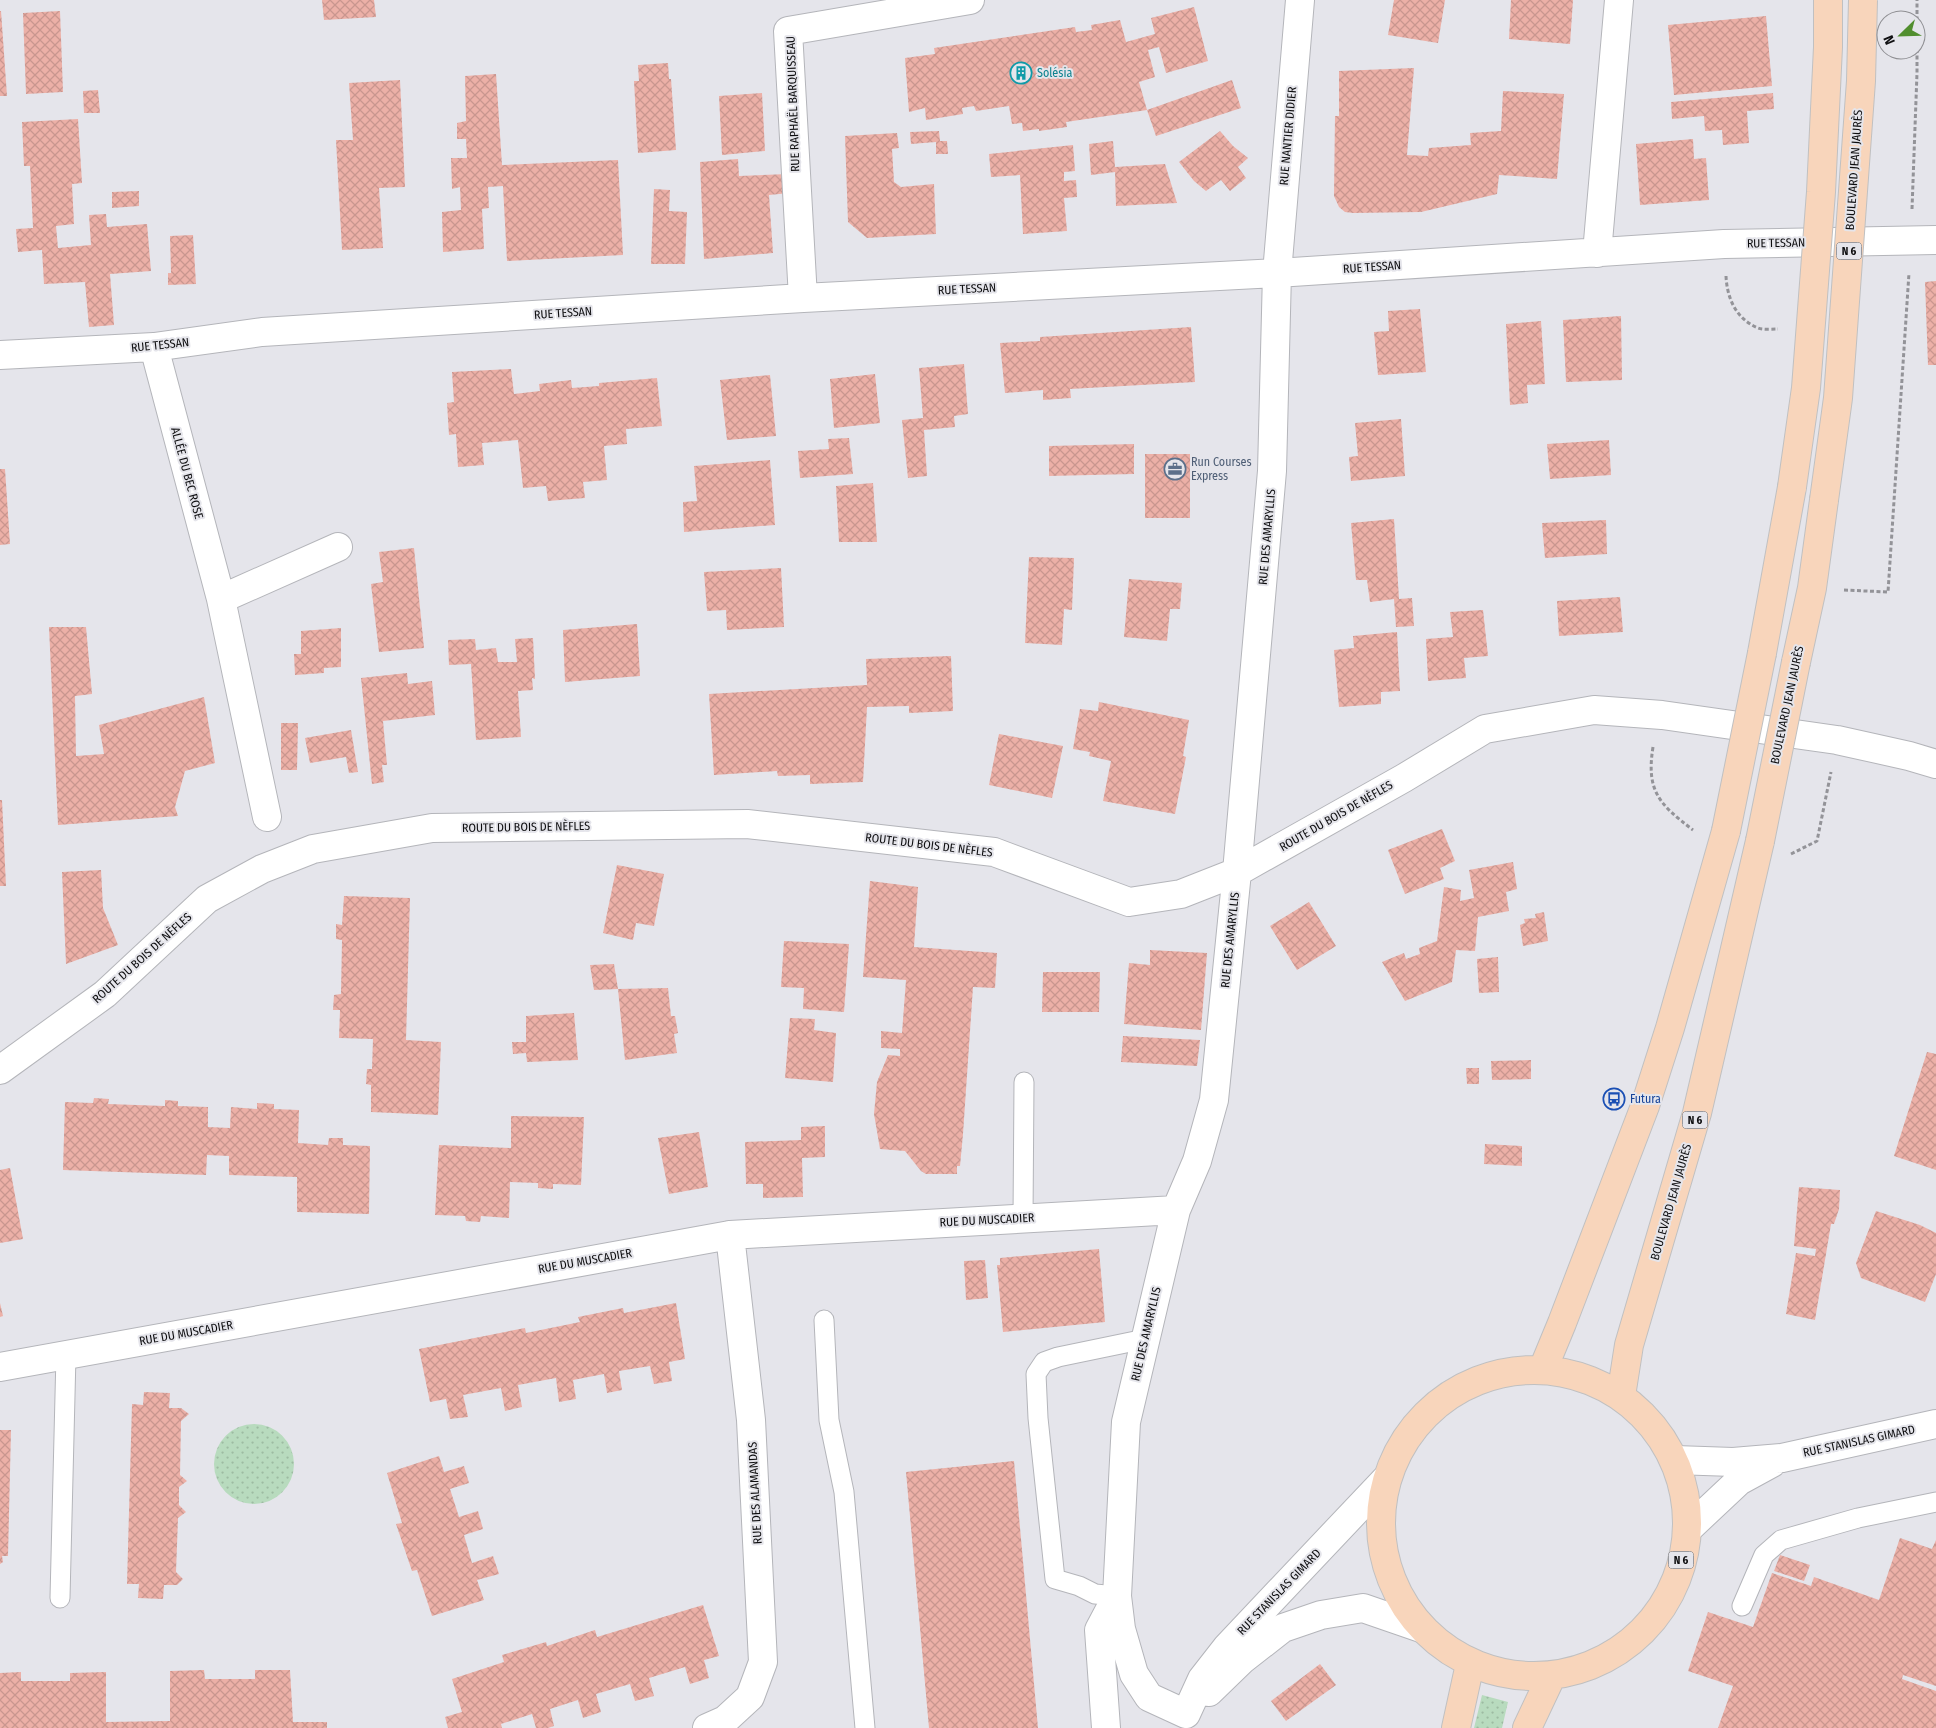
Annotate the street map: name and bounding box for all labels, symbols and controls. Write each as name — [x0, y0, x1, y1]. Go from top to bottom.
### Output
north arrow — [1876, 10, 1926, 60]
text: N — [1880, 33, 1899, 47]
street label: RUE RAPHAËL BARQUISSEAU — [783, 36, 802, 172]
building icon: Solésia — [1009, 61, 1033, 85]
place label: Solésia — [1037, 66, 1072, 80]
street label: RUE NANTIER DIDIER — [1277, 86, 1299, 186]
street label: BOULEVARD JEAN JAURÈS — [1842, 109, 1865, 231]
street label: RUE TESSAN — [1747, 235, 1805, 251]
road number: N 6 — [1836, 242, 1862, 260]
street label: RUE TESSAN — [1342, 258, 1402, 276]
street label: RUE TESSAN — [938, 280, 996, 298]
street label: RUE TESSAN — [533, 304, 593, 322]
street label: RUE TESSAN — [130, 335, 190, 355]
street label: ALLÉE DU BEC ROSE — [168, 425, 207, 521]
place label: Run Courses Express — [1191, 455, 1252, 483]
office icon: Run Courses Express — [1163, 457, 1187, 481]
street label: RUE DES AMARYLLIS — [1256, 488, 1278, 586]
street label: BOULEVARD JEAN JAURÈS — [1767, 644, 1806, 765]
street label: ROUTE DU BOIS DE NÈFLES — [1276, 777, 1395, 854]
street label: ROUTE DU BOIS DE NÈFLES — [462, 818, 590, 835]
street label: ROUTE DU BOIS DE NÈFLES — [864, 829, 994, 860]
street label: RUE DES AMARYLLIS — [1218, 891, 1242, 989]
street label: ROUTE DU BOIS DE NÈFLES — [89, 909, 194, 1006]
bus stop icon: Futura — [1602, 1087, 1626, 1111]
place label: Futura — [1630, 1092, 1661, 1106]
road number: N 6 — [1682, 1112, 1708, 1128]
street label: BOULEVARD JEAN JAURÈS — [1647, 1142, 1694, 1262]
street label: RUE DU MUSCADIER — [939, 1211, 1035, 1229]
street label: RUE DU MUSCADIER — [537, 1246, 633, 1276]
street label: RUE DES AMARYLLIS — [1128, 1285, 1164, 1382]
street label: RUE DU MUSCADIER — [138, 1318, 234, 1348]
street label: RUE STANISLAS GIMARD — [1802, 1422, 1916, 1460]
street label: RUE DES ALAMANDAS — [745, 1441, 765, 1544]
street label: RUE STANISLAS GIMARD — [1234, 1546, 1324, 1638]
road number: N 6 — [1668, 1552, 1694, 1568]

